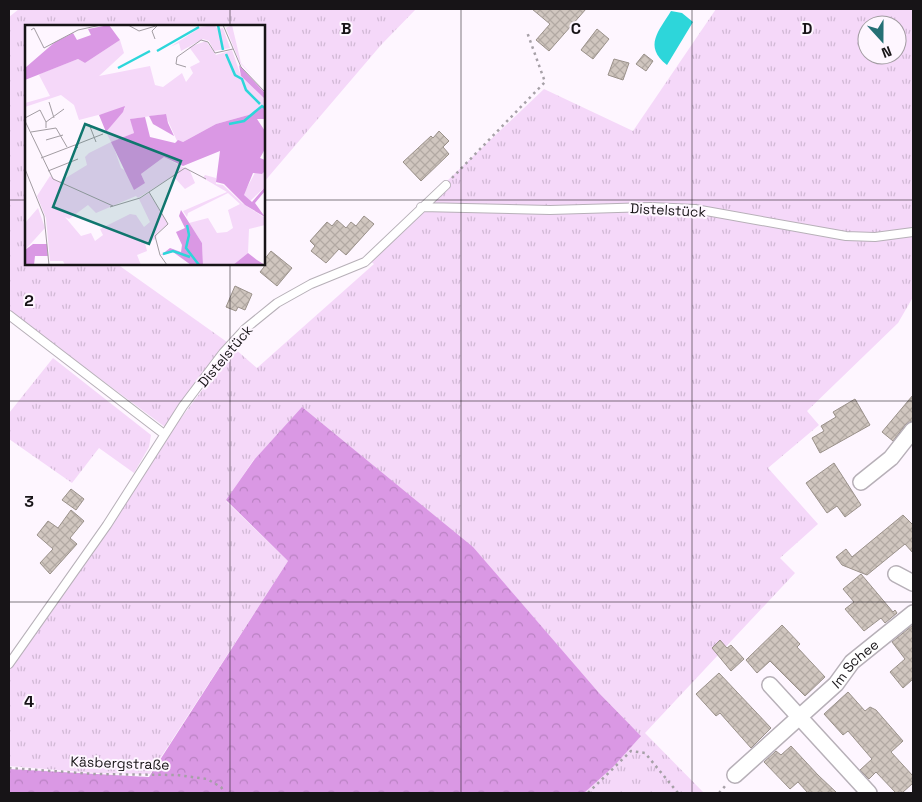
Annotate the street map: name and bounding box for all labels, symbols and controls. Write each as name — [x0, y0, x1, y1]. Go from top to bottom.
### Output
north arrow — [857, 15, 907, 65]
text: B — [341, 18, 351, 39]
text: C — [571, 18, 581, 39]
text: D — [802, 18, 812, 39]
inset map — [25, 25, 265, 265]
text: N — [879, 42, 894, 62]
street label: Distelstück — [630, 199, 707, 221]
text: 2 — [24, 290, 34, 311]
street label: Distelstück — [194, 321, 257, 391]
text: 3 — [24, 491, 34, 512]
street label: Im Schee — [828, 635, 882, 692]
text: 4 — [24, 691, 34, 712]
street label: Käsbergstraße — [70, 752, 170, 774]

